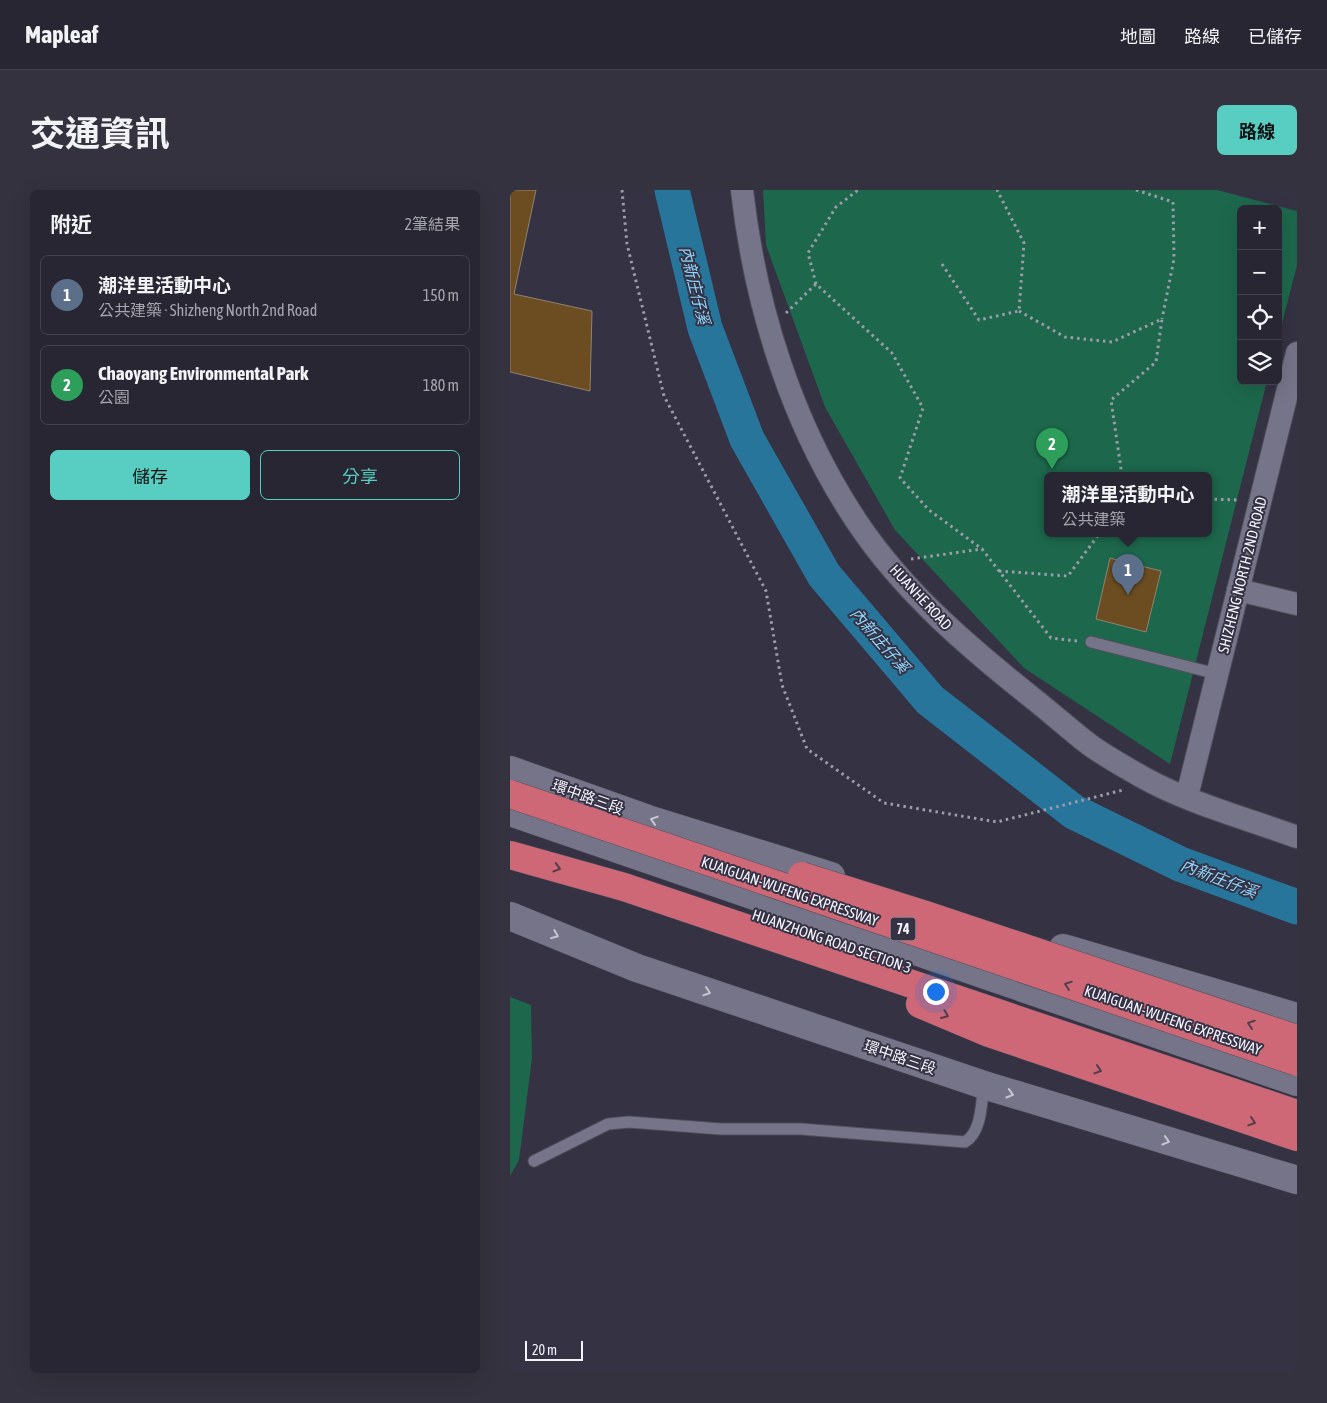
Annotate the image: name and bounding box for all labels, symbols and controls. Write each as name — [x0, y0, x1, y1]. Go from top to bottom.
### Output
text: Mapleaf — [25, 21, 98, 48]
text: 地圖 — [1120, 26, 1156, 47]
text: 路線 — [1184, 26, 1220, 47]
text: 已儲存 — [1248, 26, 1302, 47]
button: 路線 — [1217, 105, 1297, 155]
text: 交通資訊 — [30, 113, 170, 153]
map controls — [1237, 205, 1282, 385]
button: + — [1237, 205, 1282, 250]
text: 附近 — [50, 212, 92, 236]
text: 2筆結果 — [404, 215, 460, 233]
water label: 內新庄仔溪 — [677, 244, 714, 328]
button: − — [1237, 250, 1282, 295]
text: 潮洋里活動中心 — [98, 274, 231, 296]
text: 1 — [63, 286, 71, 304]
text: 150 m — [423, 286, 459, 304]
button: locate — [1237, 295, 1282, 340]
text: 公共建築 · Shizheng North 2nd Road — [98, 301, 317, 319]
button: layers — [1237, 340, 1282, 385]
text: Chaoyang Environmental Park — [98, 362, 308, 384]
text: 2 — [63, 376, 71, 394]
text: 180 m — [423, 376, 459, 394]
text: 公園 — [98, 388, 130, 406]
pin: 2 — [1036, 428, 1068, 469]
button: 儲存 — [50, 450, 250, 500]
button: 分享 — [260, 450, 460, 500]
popup — [1044, 472, 1212, 537]
text: 潮洋里活動中心 — [1061, 483, 1195, 505]
street label: SHIZHENG NORTH 2ND ROAD — [1214, 495, 1270, 655]
text: 公共建築 — [1061, 510, 1126, 528]
pin: 1 — [1112, 554, 1144, 595]
street label: HUANHE ROAD — [887, 561, 955, 633]
water label: 內新庄仔溪 — [847, 604, 914, 678]
street label: 環中路三段 — [550, 776, 626, 818]
one-way arrow — [650, 816, 658, 826]
street label: KUAIGUAN-WUFENG EXPRESSWAY — [699, 853, 881, 929]
water label: 內新庄仔溪 — [1178, 855, 1261, 901]
one-way arrow — [552, 862, 561, 873]
street label: HUANZHONG ROAD SECTION 3 — [750, 906, 914, 976]
road number: 74 — [890, 918, 916, 941]
one-way arrow — [550, 928, 559, 939]
your location — [923, 979, 949, 1005]
one-way arrow — [1065, 981, 1073, 991]
street label: KUAIGUAN-WUFENG EXPRESSWAY — [1082, 982, 1264, 1058]
one-way arrow — [702, 986, 711, 996]
one-way arrow — [941, 1009, 949, 1019]
one-way arrow — [1247, 1020, 1256, 1030]
street label: 環中路三段 — [862, 1037, 938, 1077]
one-way arrow — [1094, 1064, 1102, 1074]
one-way arrow — [1006, 1088, 1014, 1098]
one-way arrow — [1248, 1116, 1256, 1126]
one-way arrow — [1161, 1135, 1170, 1145]
scale bar — [525, 1338, 582, 1361]
text: 20 m — [532, 1342, 557, 1358]

